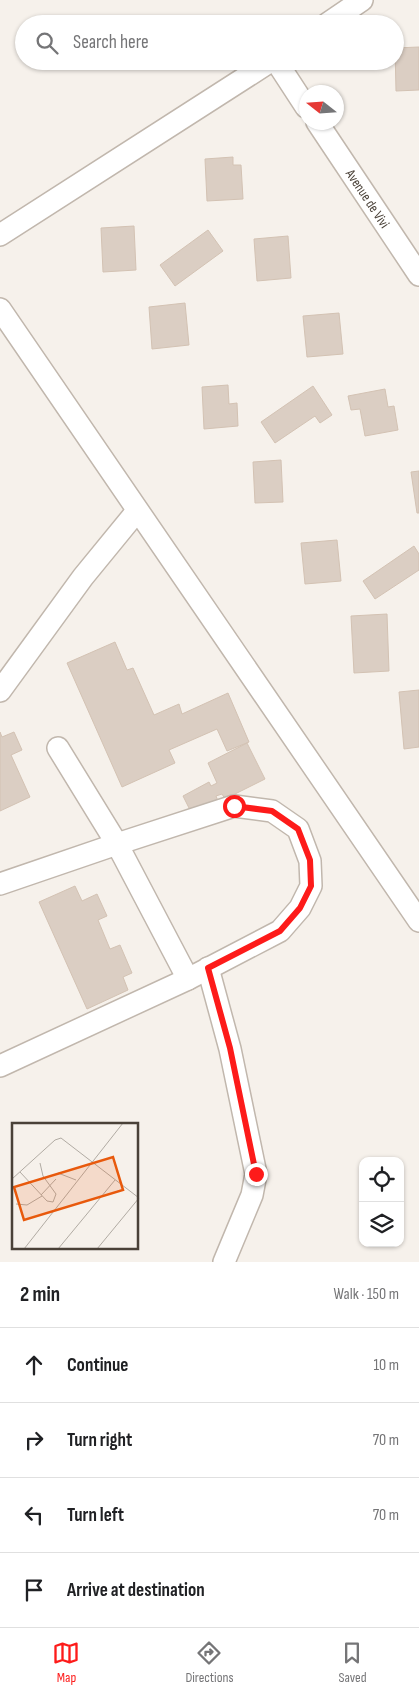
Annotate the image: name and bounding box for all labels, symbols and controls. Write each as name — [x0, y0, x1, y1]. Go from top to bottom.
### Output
search box — [15, 15, 404, 70]
icon: search — [33, 29, 61, 57]
text: Search here — [73, 31, 149, 54]
north arrow — [299, 85, 344, 130]
street label: Avenue de Vivi — [341, 165, 393, 231]
route start — [223, 795, 246, 818]
inset map — [12, 1123, 139, 1250]
map controls — [359, 1157, 404, 1247]
button: locate — [359, 1157, 404, 1202]
route end — [245, 1163, 268, 1186]
button: layers — [359, 1202, 404, 1247]
text: 2 min — [20, 1282, 60, 1307]
text: Walk · 150 m — [334, 1285, 399, 1304]
icon: ahead — [20, 1351, 48, 1379]
text: Continue — [67, 1354, 128, 1377]
text: 10 m — [373, 1356, 399, 1375]
icon: right — [20, 1426, 48, 1454]
text: Turn right — [67, 1429, 132, 1452]
text: 70 m — [373, 1431, 399, 1450]
icon: left — [20, 1501, 48, 1529]
text: Turn left — [67, 1504, 124, 1527]
text: 70 m — [373, 1506, 399, 1525]
icon: arrive — [20, 1576, 48, 1604]
text: Arrive at destination — [67, 1579, 205, 1602]
tab: Map — [52, 1639, 80, 1686]
tab: Directions — [185, 1639, 234, 1686]
tab: Saved — [338, 1639, 367, 1686]

